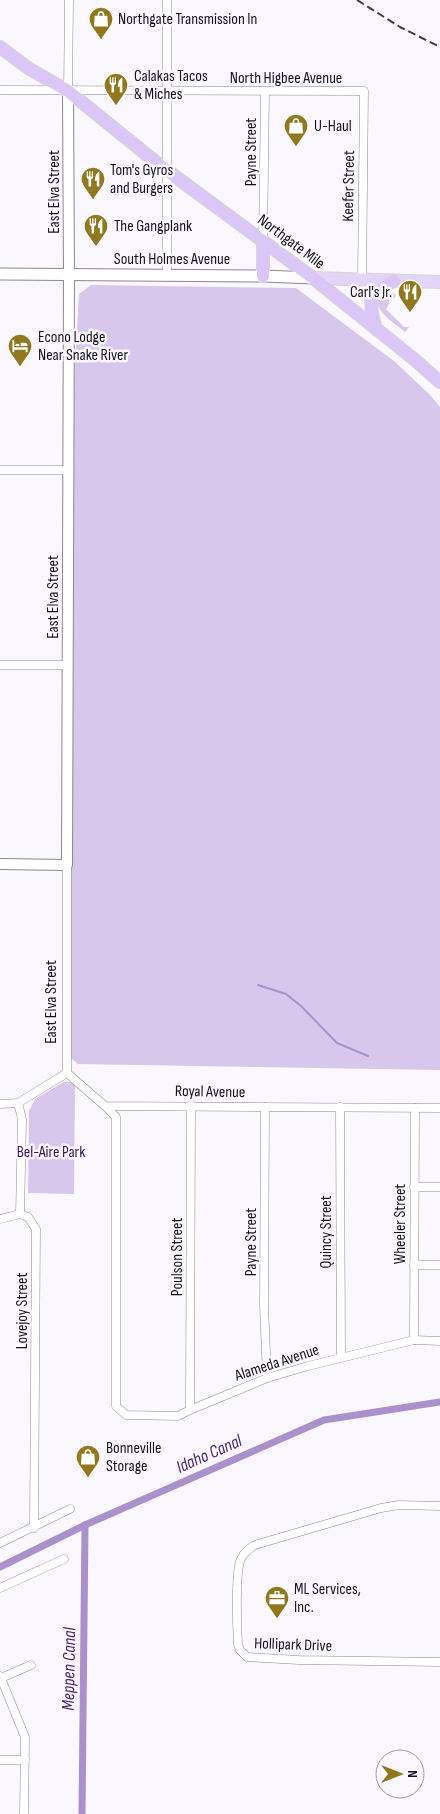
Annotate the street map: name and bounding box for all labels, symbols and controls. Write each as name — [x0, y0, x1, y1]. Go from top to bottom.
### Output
shop icon: Northgate Transmission In — [88, 6, 114, 40]
place label: Northgate Transmission In — [118, 10, 257, 29]
place label: Calakas Tacos & Miches — [134, 67, 208, 104]
street label: North Higbee Avenue — [230, 69, 342, 88]
restaurant icon: Calakas Tacos & Miches — [103, 72, 129, 106]
shop icon: U-Haul — [283, 113, 309, 147]
place label: U-Haul — [314, 117, 352, 136]
street label: Payne Street — [242, 118, 261, 186]
street label: East Elva Street — [45, 150, 64, 234]
street label: Keefer Street — [339, 150, 359, 222]
place label: Tom's Gyros and Burgers — [110, 161, 173, 198]
restaurant icon: Tom's Gyros and Burgers — [80, 166, 106, 200]
street label: Northgate Mile — [254, 211, 328, 273]
restaurant icon: The Gangplank — [83, 213, 109, 247]
place label: The Gangplank — [114, 217, 192, 236]
street label: South Holmes Avenue — [114, 250, 230, 269]
restaurant icon: Carl's Jr. — [397, 279, 423, 313]
place label: Carl's Jr. — [350, 283, 392, 302]
place label: Econo Lodge Near Snake River — [38, 328, 128, 365]
hotel icon: Econo Lodge Near Snake River — [7, 333, 33, 367]
street label: East Elva Street — [44, 555, 63, 639]
street label: East Elva Street — [42, 960, 61, 1044]
street label: Royal Avenue — [175, 1082, 245, 1102]
park label: Bel-Aire Park — [17, 1143, 85, 1162]
street label: Wheeler Street — [391, 1184, 410, 1264]
street label: Quincy Street — [317, 1195, 336, 1269]
street label: Payne Street — [242, 1208, 261, 1276]
street label: Poulson Street — [168, 1218, 187, 1296]
street label: Lovejoy Street — [13, 1273, 32, 1349]
street label: Alameda Avenue — [232, 1340, 321, 1386]
water label: Idaho Canal — [173, 1430, 246, 1478]
place label: Bonneville Storage — [106, 1439, 161, 1476]
shop icon: Bonneville Storage — [75, 1444, 101, 1478]
place label: ML Services, Inc. — [294, 1580, 361, 1617]
office icon: ML Services, Inc. — [264, 1585, 290, 1619]
water label: Meppen Canal — [58, 1626, 80, 1711]
street label: Hollipark Drive — [254, 1634, 332, 1656]
north arrow — [375, 1749, 425, 1799]
text: N — [404, 1770, 421, 1778]

